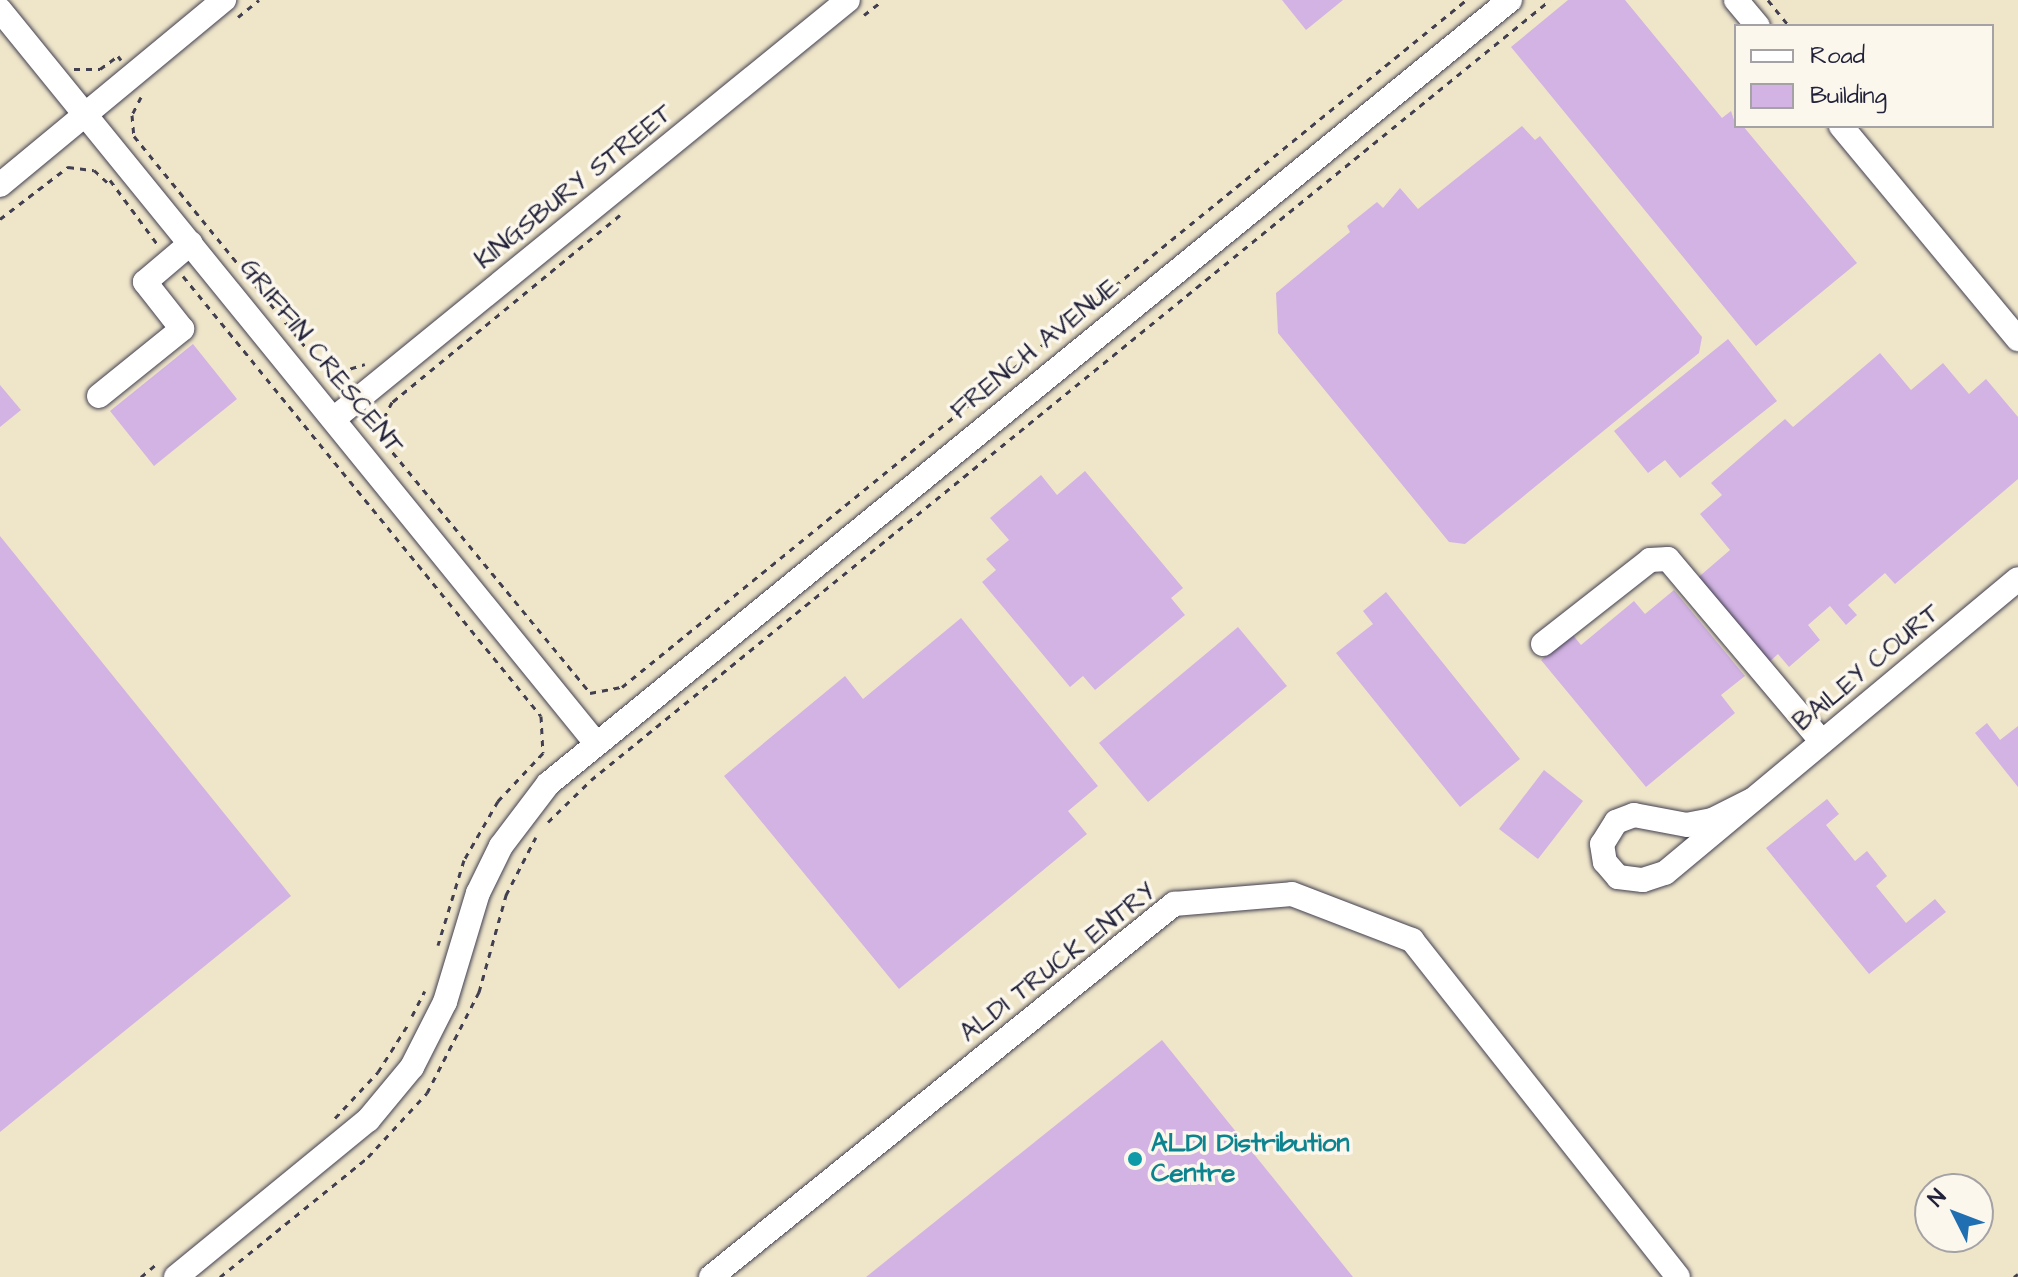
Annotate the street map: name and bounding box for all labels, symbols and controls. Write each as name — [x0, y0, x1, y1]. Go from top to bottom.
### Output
legend — [1734, 24, 1994, 128]
text: Road — [1810, 39, 1865, 73]
text: Building — [1810, 79, 1887, 113]
street label: KINGSBURY STREET — [469, 98, 679, 276]
street label: GRIFFIN CRESCENT — [233, 253, 409, 461]
street label: FRENCH AVENUE — [945, 272, 1125, 426]
street label: BAILEY COURT — [1787, 598, 1947, 738]
street label: ALDI TRUCK ENTRY — [954, 877, 1162, 1049]
place label: ALDI Distribution Centre — [1151, 1128, 1349, 1190]
marker: ALDI Distribution Centre — [1126, 1150, 1144, 1168]
north arrow — [1914, 1173, 1994, 1253]
text: N — [1921, 1182, 1953, 1213]

